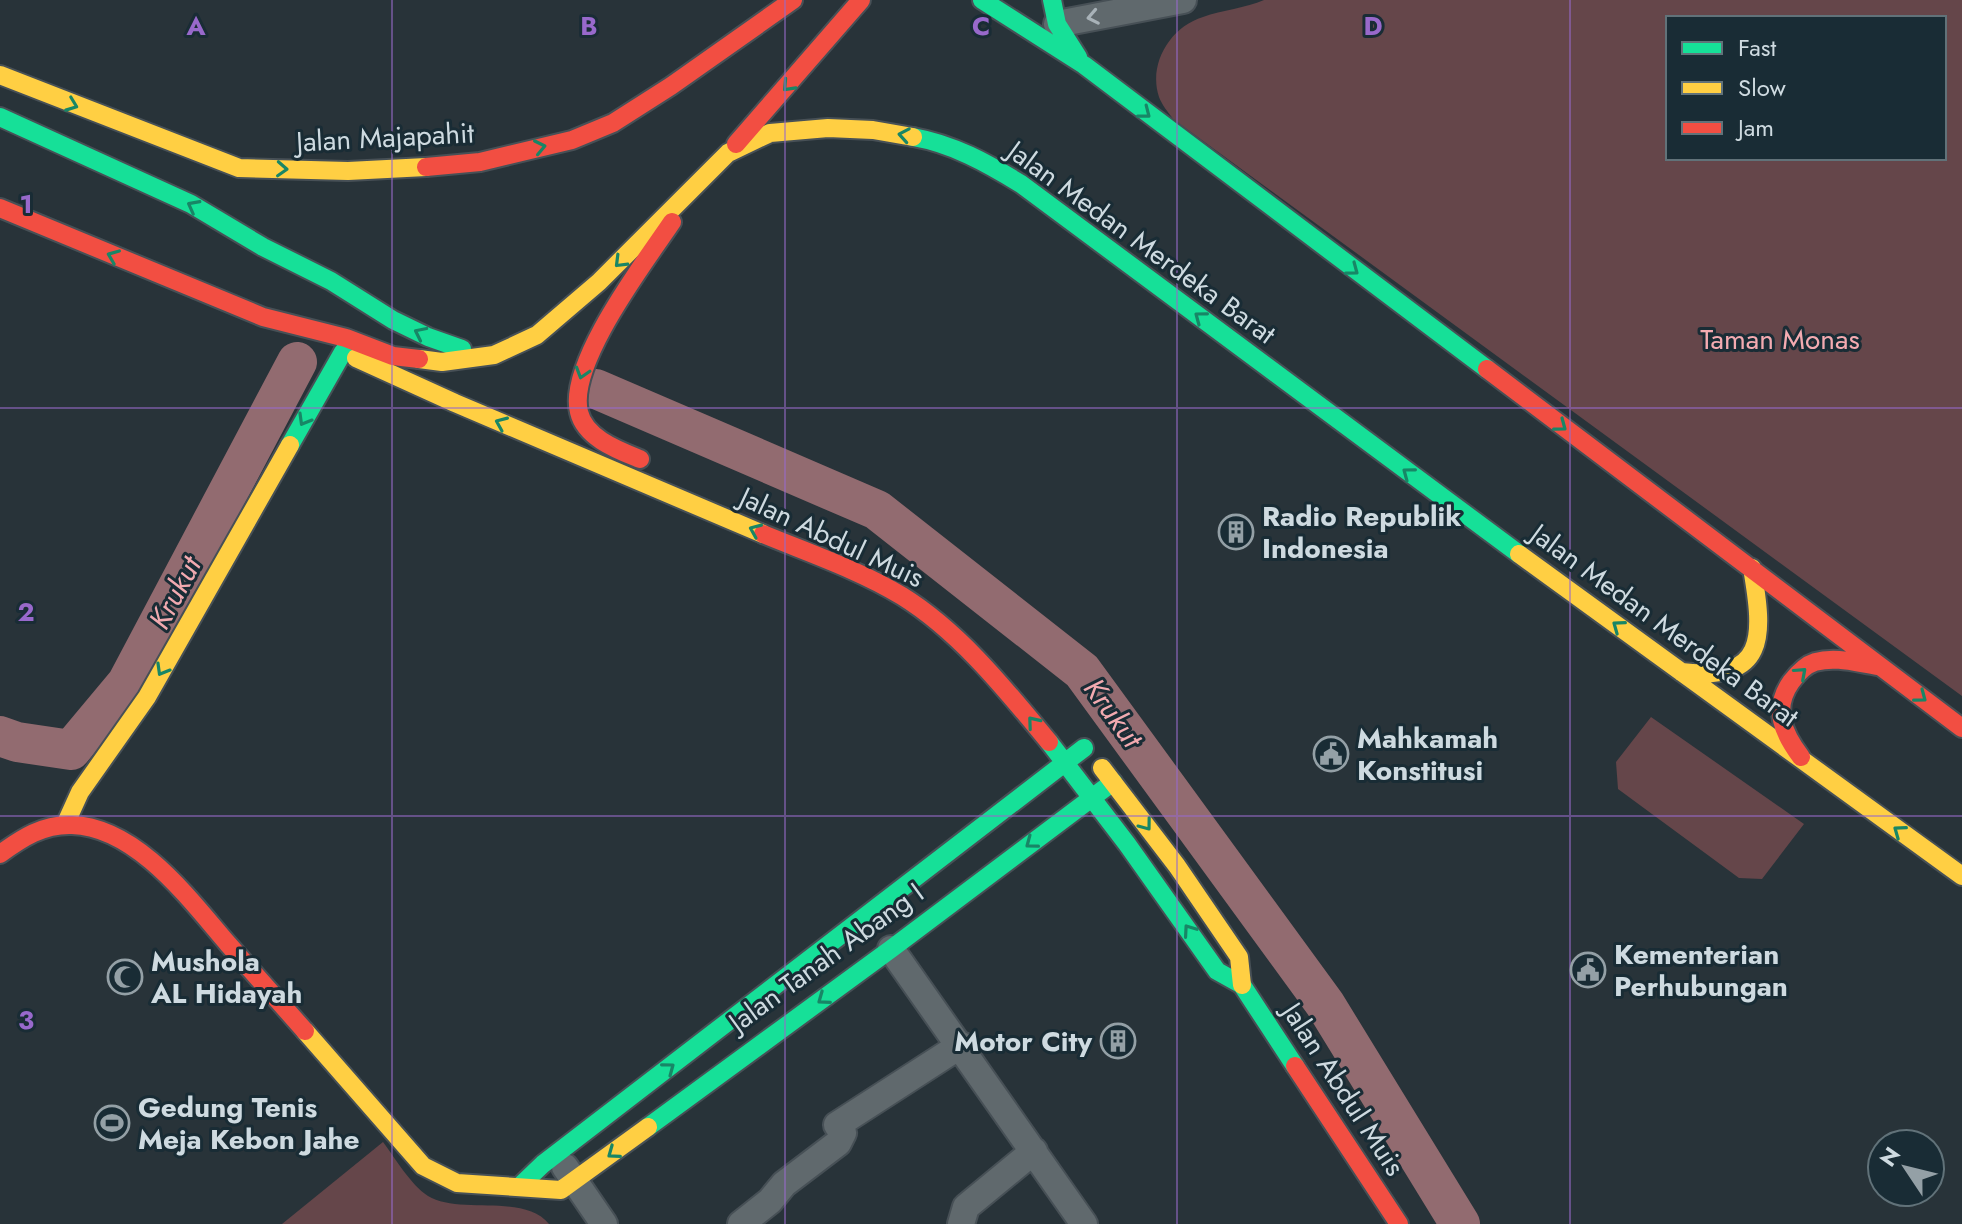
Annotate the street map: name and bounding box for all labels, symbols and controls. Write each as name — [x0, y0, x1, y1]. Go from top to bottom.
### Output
text: A — [185, 7, 206, 45]
text: B — [580, 7, 598, 45]
text: C — [972, 7, 990, 45]
one-way arrow — [1086, 7, 1099, 24]
text: D — [1363, 7, 1383, 45]
legend — [1666, 16, 1946, 160]
text: Fast — [1738, 30, 1776, 65]
text: Slow — [1738, 70, 1786, 105]
one-way arrow — [782, 77, 797, 91]
one-way arrow — [64, 95, 78, 112]
one-way arrow — [1137, 104, 1151, 118]
text: Jam — [1735, 110, 1774, 145]
street label: Jalan Majapahit — [291, 112, 475, 163]
one-way arrow — [897, 127, 911, 144]
street label: Jalan Medan Merdeka Barat — [996, 129, 1285, 354]
one-way arrow — [533, 139, 546, 156]
one-way arrow — [276, 161, 289, 178]
text: 1 — [19, 185, 33, 223]
one-way arrow — [187, 200, 201, 216]
one-way arrow — [107, 250, 121, 266]
one-way arrow — [615, 253, 629, 267]
one-way arrow — [1344, 260, 1359, 274]
one-way arrow — [1194, 313, 1208, 327]
park label: Taman Monas — [1700, 319, 1860, 360]
one-way arrow — [413, 327, 428, 343]
one-way arrow — [575, 365, 591, 379]
one-way arrow — [298, 411, 314, 426]
one-way arrow — [495, 416, 509, 432]
one-way arrow — [1553, 416, 1567, 430]
one-way arrow — [1402, 468, 1417, 483]
street label: Jalan Abdul Muis — [729, 475, 931, 598]
place label: Radio Republik Indonesia — [1262, 496, 1461, 569]
street label: Jalan Medan Merdeka Barat — [1519, 512, 1808, 737]
building icon: Radio Republik Indonesia — [1217, 513, 1255, 551]
one-way arrow — [749, 523, 763, 539]
water label: Krukut — [138, 547, 212, 637]
text: 2 — [17, 593, 35, 631]
one-way arrow — [1612, 621, 1627, 636]
one-way arrow — [156, 662, 172, 676]
one-way arrow — [1792, 668, 1806, 682]
water label: Krukut — [1074, 669, 1154, 758]
one-way arrow — [1912, 688, 1927, 702]
one-way arrow — [1028, 717, 1043, 732]
place label: Mahkamah Konstitusi — [1357, 718, 1498, 791]
public building icon: Mahkamah Konstitusi — [1312, 735, 1350, 773]
one-way arrow — [1137, 816, 1151, 831]
one-way arrow — [1893, 826, 1907, 840]
one-way arrow — [1025, 834, 1040, 848]
street label: Jalan Tanah Abang I — [717, 873, 932, 1045]
one-way arrow — [1184, 925, 1199, 939]
place label: Kementerian Perhubungan — [1614, 934, 1788, 1007]
place label: Mushola AL Hidayah — [150, 941, 302, 1014]
public building icon: Kementerian Perhubungan — [1569, 951, 1607, 989]
mosque icon: Mushola AL Hidayah — [106, 958, 144, 996]
one-way arrow — [817, 989, 832, 1004]
street label: Jalan Abdul Muis — [1270, 991, 1415, 1184]
text: 3 — [18, 1001, 34, 1039]
place label: Motor City — [954, 1021, 1092, 1062]
building icon: Motor City — [1099, 1022, 1137, 1060]
one-way arrow — [660, 1063, 675, 1077]
place label: Gedung Tenis Meja Kebon Jahe — [138, 1087, 359, 1160]
sports icon: Gedung Tenis Meja Kebon Jahe — [93, 1104, 131, 1142]
north arrow — [1866, 1128, 1946, 1208]
text: N — [1872, 1140, 1908, 1173]
one-way arrow — [608, 1143, 622, 1157]

